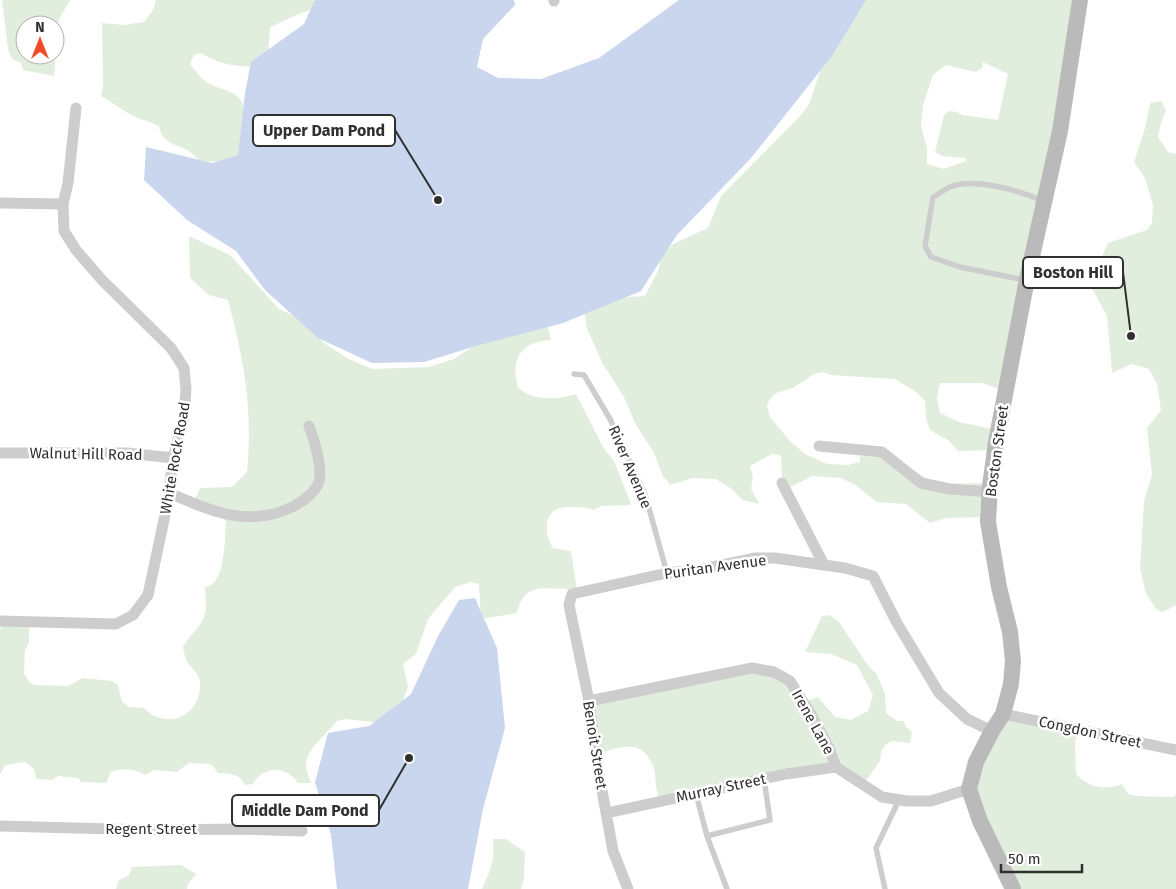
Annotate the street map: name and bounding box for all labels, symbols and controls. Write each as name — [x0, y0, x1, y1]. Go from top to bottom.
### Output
north arrow — [15, 15, 65, 65]
text: N — [35, 19, 45, 36]
callout: Upper Dam Pond — [253, 115, 395, 146]
text: Upper Dam Pond — [263, 121, 385, 140]
callout: Boston Hill — [1023, 257, 1123, 288]
text: Boston Hill — [1033, 263, 1113, 282]
street label: White Rock Road — [156, 400, 194, 516]
street label: Boston Street — [982, 403, 1012, 498]
street label: River Avenue — [604, 423, 656, 511]
street label: Walnut Hill Road — [29, 444, 143, 464]
street label: Puritan Avenue — [663, 551, 767, 583]
street label: Irene Lane — [788, 686, 838, 758]
street label: Benoit Street — [579, 700, 611, 791]
street label: Congdon Street — [1037, 712, 1144, 752]
street label: Murray Street — [674, 770, 768, 806]
callout: Middle Dam Pond — [232, 795, 379, 826]
text: Middle Dam Pond — [241, 801, 369, 820]
street label: Regent Street — [105, 820, 197, 838]
scale bar — [1001, 842, 1082, 874]
text: 50 m — [1008, 850, 1041, 868]

